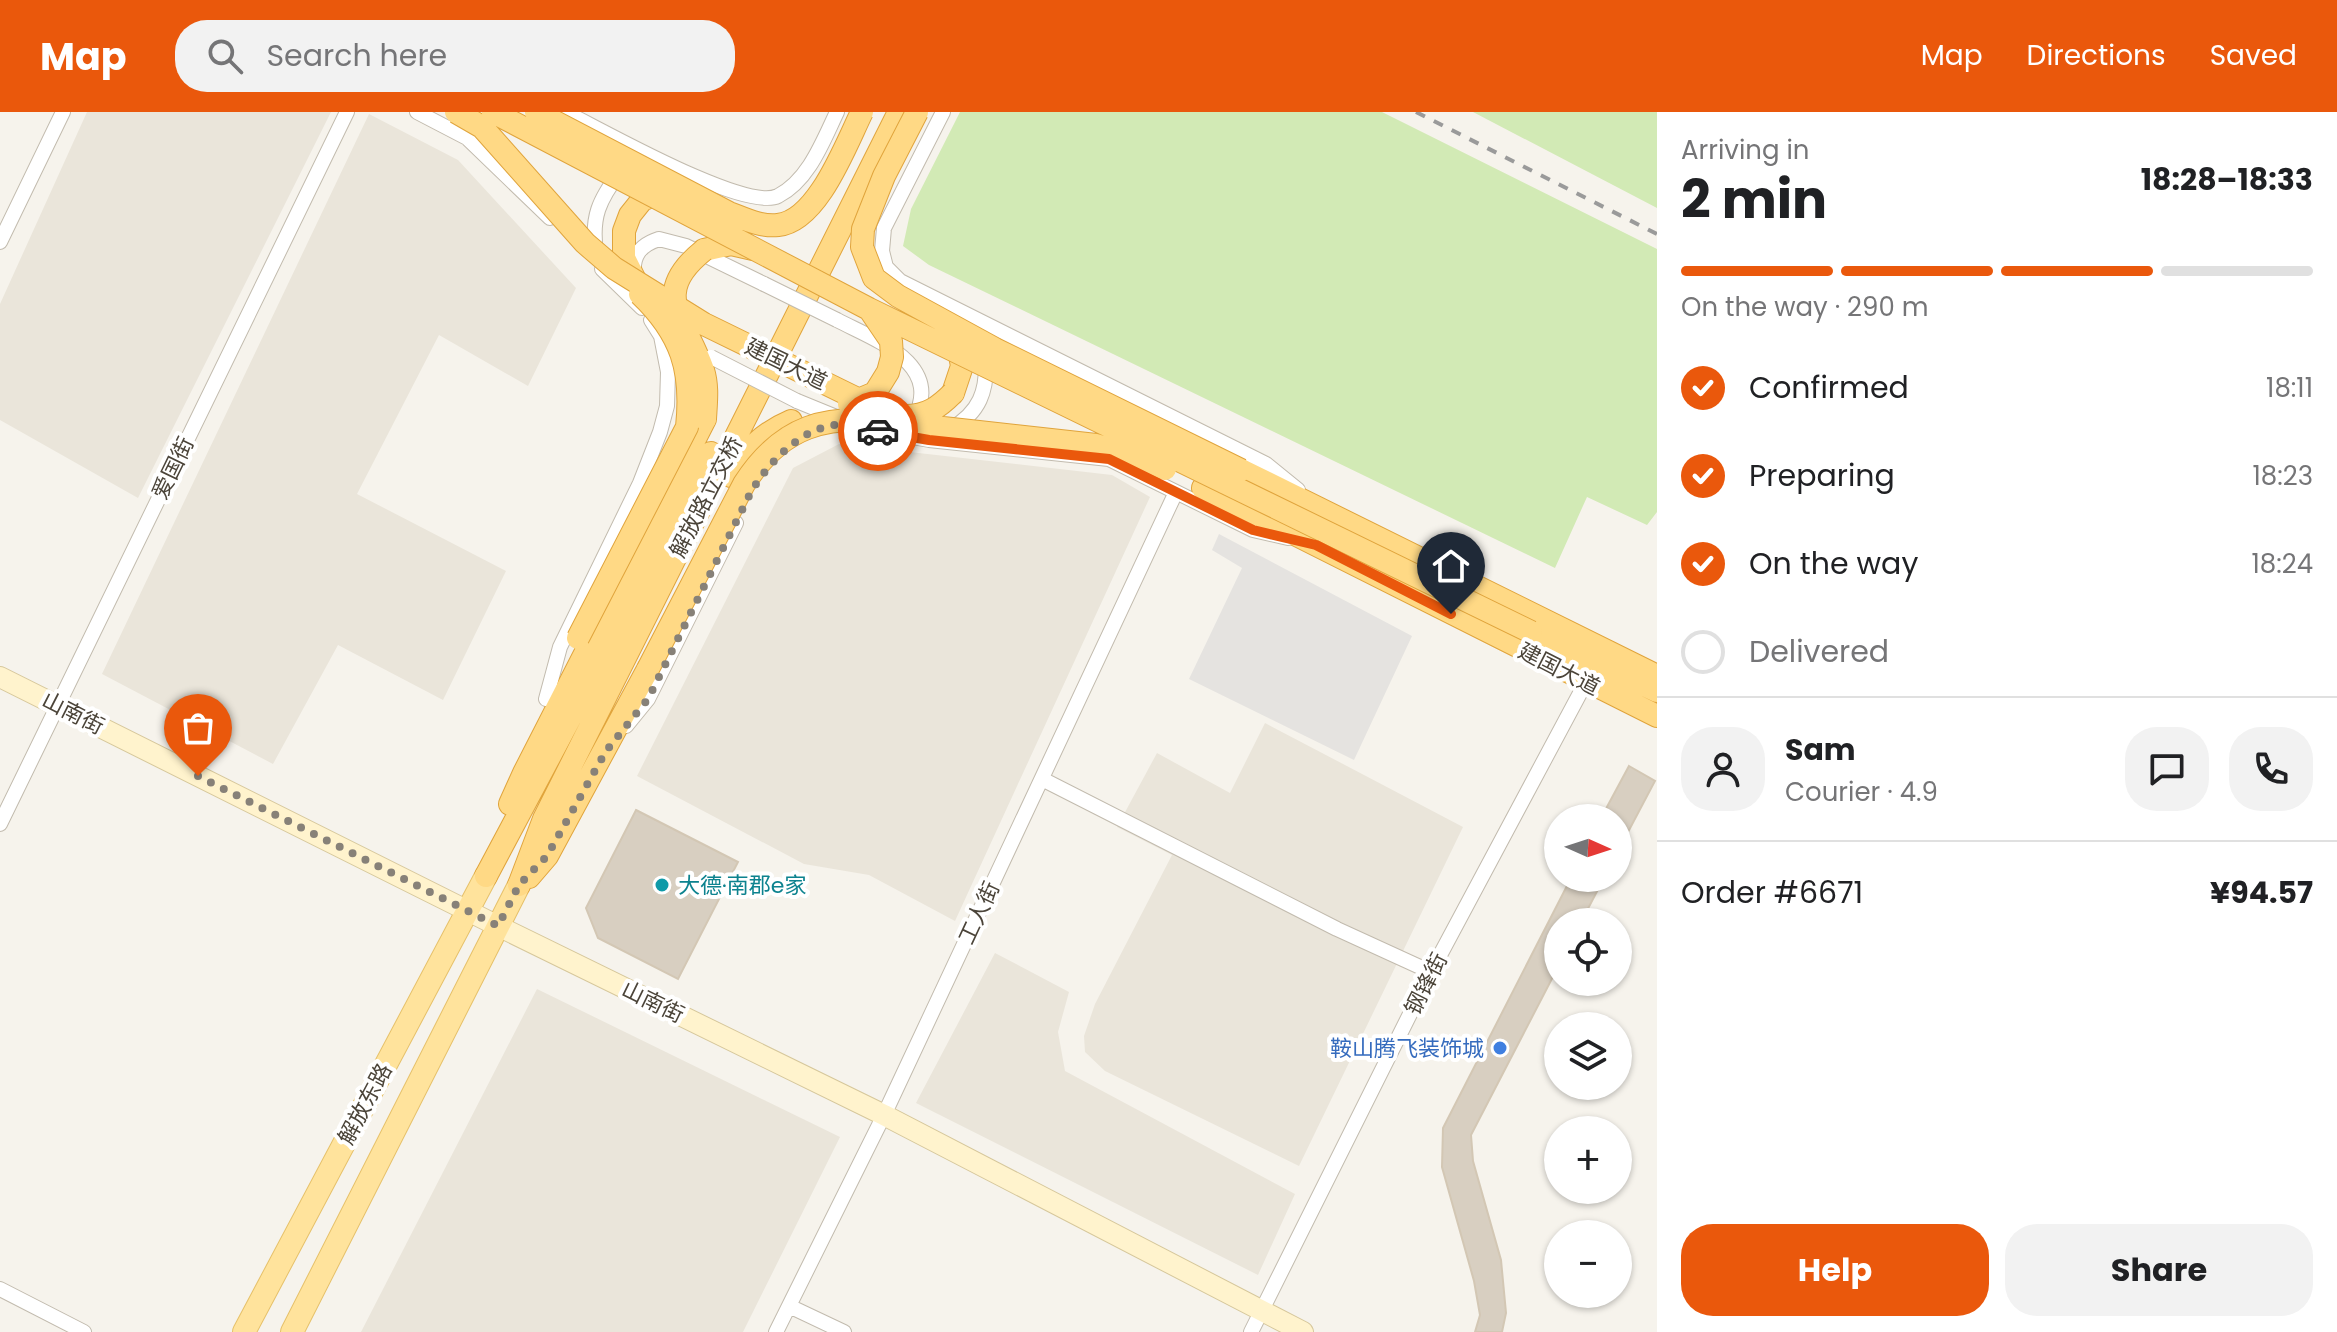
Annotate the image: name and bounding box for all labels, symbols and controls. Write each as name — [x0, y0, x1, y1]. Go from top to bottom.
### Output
search box — [175, 20, 735, 92]
text: Map — [40, 30, 127, 83]
icon: search — [203, 34, 247, 78]
text: Search here — [267, 34, 447, 77]
text: Map — [1921, 36, 1983, 75]
text: Directions — [2027, 36, 2166, 75]
text: Saved — [2210, 36, 2297, 75]
text: Arriving in — [1681, 132, 1810, 168]
text: 18:28–18:33 — [2141, 158, 2313, 201]
text: 2 min — [1681, 163, 1827, 236]
text: On the way · 290 m — [1681, 289, 1929, 325]
street label: 建国大道 — [740, 331, 832, 397]
icon: check — [1681, 366, 1725, 410]
text: Confirmed — [1749, 366, 1909, 409]
text: 18:11 — [2266, 370, 2313, 406]
courier — [838, 391, 918, 471]
icon: car — [856, 409, 900, 453]
street label: 解放路立交桥 — [662, 431, 750, 563]
street label: 爱国街 — [145, 432, 201, 504]
icon: check — [1681, 454, 1725, 498]
text: Preparing — [1749, 454, 1895, 497]
text: 18:23 — [2252, 458, 2313, 494]
pin — [1417, 532, 1485, 614]
icon: check — [1681, 542, 1725, 586]
text: On the way — [1749, 542, 1918, 585]
icon: home — [1429, 544, 1473, 588]
text: 18:24 — [2251, 546, 2313, 582]
text: Delivered — [1749, 630, 1889, 673]
street label: 建国大道 — [1513, 635, 1605, 703]
street label: 山南街 — [37, 684, 109, 742]
pin — [164, 694, 232, 776]
icon: bag — [176, 706, 220, 750]
button: person — [1681, 727, 1765, 811]
button: chat — [2125, 727, 2209, 811]
button: phone — [2229, 727, 2313, 811]
text: Sam — [1785, 728, 1856, 771]
text: Courier · 4.9 — [1785, 774, 1938, 810]
north arrow — [1544, 804, 1632, 892]
map controls — [1544, 804, 1632, 1308]
place label: 大德·南郡e家 — [678, 870, 806, 901]
text: Order #6671 — [1681, 871, 1863, 914]
text: ¥94.57 — [2210, 871, 2313, 914]
marker: 大德·南郡e家 — [653, 876, 671, 894]
street label: 工人街 — [951, 877, 1007, 949]
button: locate — [1544, 908, 1632, 996]
street label: 钢锋街 — [1397, 948, 1455, 1020]
street label: 山南街 — [617, 974, 689, 1030]
button: layers — [1544, 1012, 1632, 1100]
place label: 鞍山腾飞装饰城 — [1330, 1033, 1484, 1064]
marker: 鞍山腾飞装饰城 — [1491, 1039, 1509, 1057]
street label: 解放东路 — [331, 1058, 399, 1150]
button: + — [1544, 1116, 1632, 1204]
button: − — [1544, 1220, 1632, 1308]
button: Help — [1681, 1224, 1989, 1316]
button: Share — [2005, 1224, 2313, 1316]

